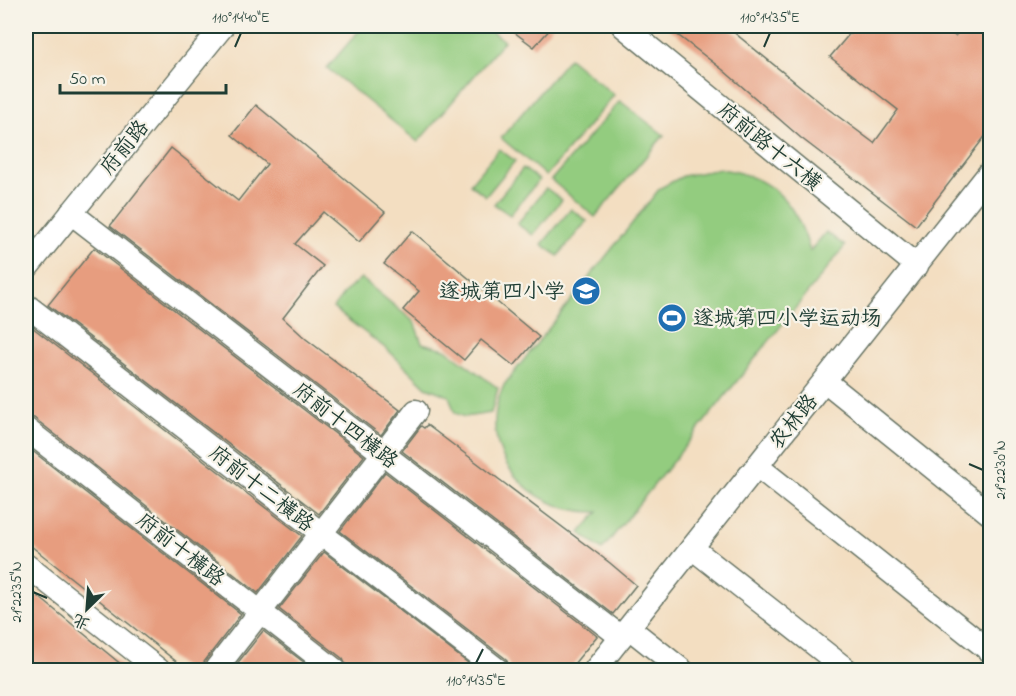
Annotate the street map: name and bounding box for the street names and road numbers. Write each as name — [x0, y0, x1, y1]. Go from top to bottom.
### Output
street label: 府前路十六横 — [710, 96, 827, 199]
street label: 府前路 — [94, 114, 157, 182]
street label: 府前十四横路 — [286, 376, 404, 477]
street label: 农林路 — [763, 388, 826, 456]
street label: 府前十二横路 — [202, 439, 320, 540]
street label: 府前十横路 — [129, 506, 230, 595]

